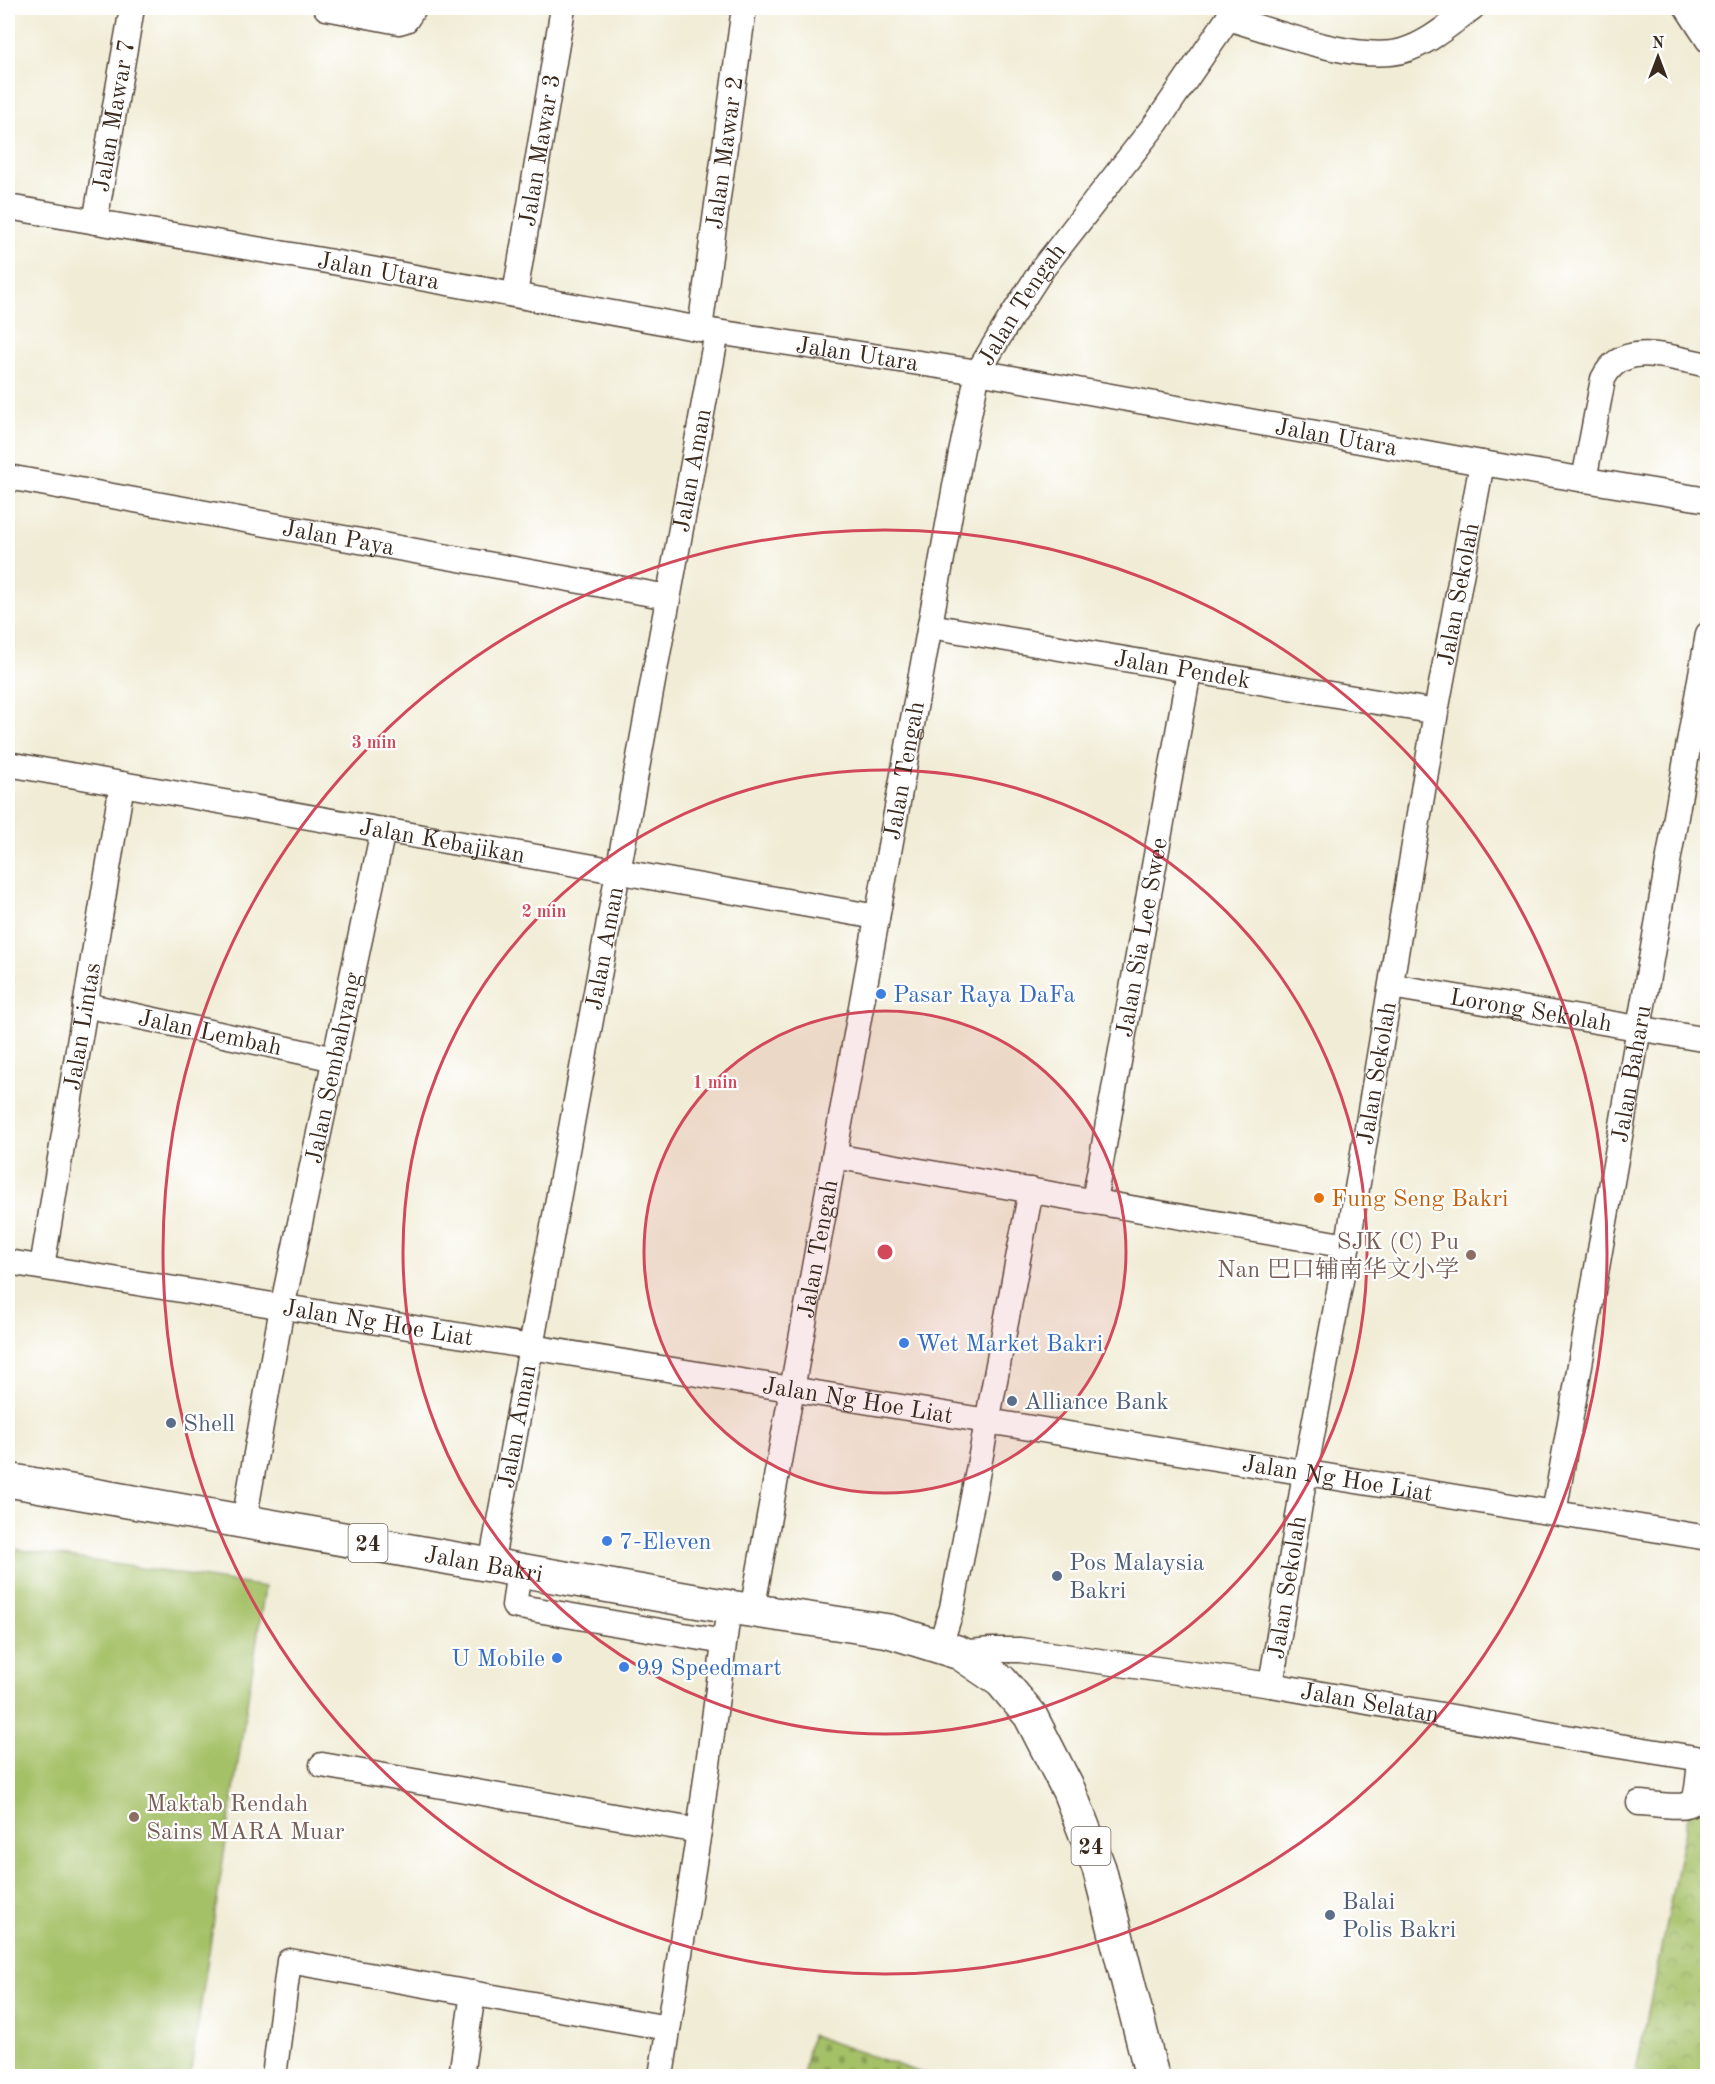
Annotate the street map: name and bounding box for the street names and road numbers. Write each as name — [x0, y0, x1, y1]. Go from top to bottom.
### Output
street label: Jalan Mawar 7 — [90, 38, 140, 194]
street label: Jalan Mawar 3 — [517, 72, 566, 229]
street label: Jalan Mawar 2 — [704, 75, 749, 231]
street label: Jalan Tengah — [975, 240, 1071, 370]
street label: Jalan Utara — [315, 250, 441, 295]
street label: Jalan Utara — [794, 334, 920, 377]
street label: Jalan Aman — [671, 407, 717, 534]
street label: Jalan Utara — [1273, 416, 1399, 461]
street label: Jalan Paya — [280, 517, 396, 561]
street label: Jalan Sekolah — [1435, 521, 1485, 668]
street label: Jalan Pendek — [1112, 647, 1252, 694]
street label: Jalan Tengah — [881, 700, 930, 842]
street label: Jalan Kebajikan — [357, 816, 527, 869]
street label: Jalan Sia Lee Swee — [1114, 836, 1173, 1039]
street label: Jalan Aman — [583, 885, 629, 1012]
street label: Jalan Lintas — [61, 961, 106, 1092]
street label: Jalan Sembahyang — [303, 970, 367, 1166]
street label: Lorong Sekolah — [1448, 986, 1614, 1037]
street label: Jalan Sekolah — [1354, 1000, 1402, 1147]
street label: Jalan Baharu — [1609, 1003, 1657, 1145]
street label: Jalan Lembah — [136, 1007, 284, 1061]
street label: Jalan Tengah — [795, 1178, 844, 1320]
street label: Jalan Ng Hoe Liat — [281, 1297, 475, 1351]
street label: Jalan Aman — [495, 1363, 541, 1490]
street label: Jalan Ng Hoe Liat — [761, 1375, 954, 1429]
street label: Jalan Ng Hoe Liat — [1240, 1453, 1434, 1507]
street label: Jalan Sekolah — [1265, 1514, 1312, 1661]
road number: 24 — [348, 1524, 388, 1562]
street label: Jalan Bakri — [422, 1544, 545, 1588]
street label: Jalan Selatan — [1298, 1680, 1441, 1728]
road number: 24 — [1072, 1827, 1110, 1865]

